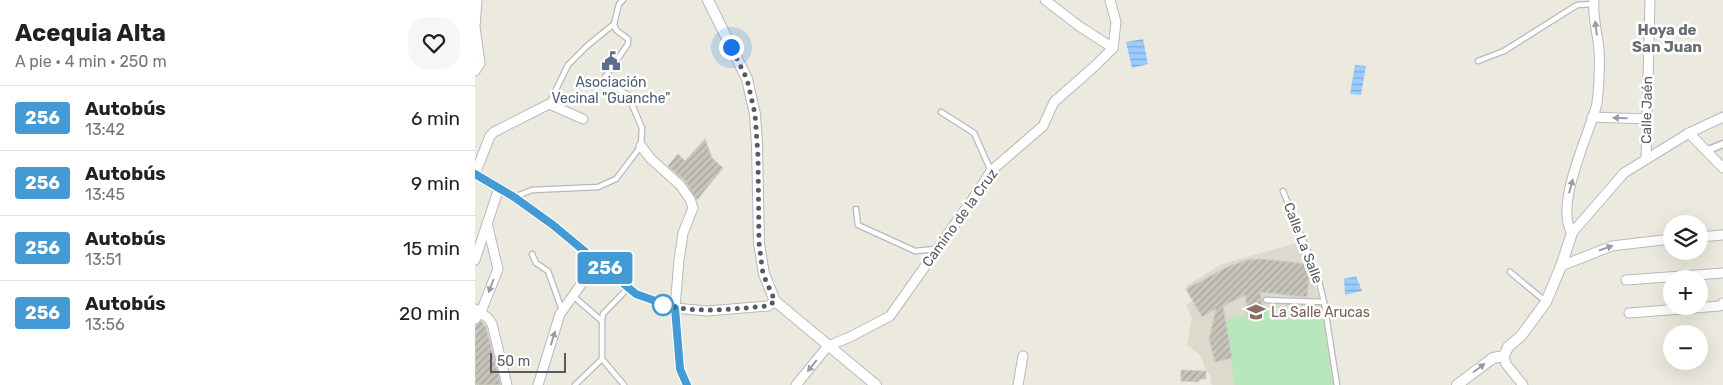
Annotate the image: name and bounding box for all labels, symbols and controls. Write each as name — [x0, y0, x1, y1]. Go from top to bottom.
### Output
button: heart — [408, 17, 460, 69]
text: Acequia Alta — [15, 19, 166, 47]
one-way arrow — [1592, 19, 1600, 35]
district label: Hoya de San Juan — [1632, 21, 1702, 56]
your location — [719, 35, 744, 60]
public building icon: Asociación Vecinal "Guanche" — [600, 50, 622, 72]
text: A pie · 4 min · 250 m — [15, 52, 167, 71]
place label: Asociación Vecinal "Guanche" — [552, 74, 670, 107]
street label: Calle Jaén — [1638, 76, 1656, 144]
text: Autobús — [85, 97, 166, 120]
text: 256 — [25, 107, 60, 129]
text: 6 min — [411, 107, 460, 130]
one-way arrow — [1611, 113, 1627, 121]
text: 13:42 — [85, 120, 125, 139]
text: Autobús — [85, 162, 166, 185]
street label: Camino de la Cruz — [919, 166, 1001, 270]
text: 256 — [25, 172, 60, 194]
text: 9 min — [411, 172, 460, 195]
one-way arrow — [1567, 178, 1575, 193]
text: 13:45 — [85, 185, 125, 204]
street label: Calle La Salle — [1280, 200, 1326, 286]
map controls — [1663, 215, 1708, 370]
button: layers — [1663, 215, 1708, 260]
text: Autobús — [85, 227, 166, 250]
text: 256 — [25, 237, 60, 259]
text: 15 min — [403, 237, 460, 260]
one-way arrow — [1599, 244, 1614, 251]
text: 13:51 — [85, 250, 122, 269]
line badge: 256 — [576, 252, 634, 284]
text: 256 — [587, 257, 623, 279]
button: + — [1663, 270, 1708, 315]
one-way arrow — [487, 279, 495, 294]
text: Autobús — [85, 292, 166, 315]
unlabelled marker — [652, 294, 674, 316]
school or university icon: La Salle Arucas — [1245, 301, 1267, 323]
text: 256 — [25, 302, 60, 324]
text: 20 min — [399, 302, 460, 325]
place label: La Salle Arucas — [1271, 304, 1370, 321]
text: 13:56 — [85, 315, 125, 334]
button: − — [1663, 325, 1708, 370]
one-way arrow — [549, 331, 557, 346]
scale bar — [490, 350, 566, 373]
text: 50 m — [497, 353, 530, 370]
one-way arrow — [807, 359, 818, 372]
one-way arrow — [1472, 363, 1486, 373]

